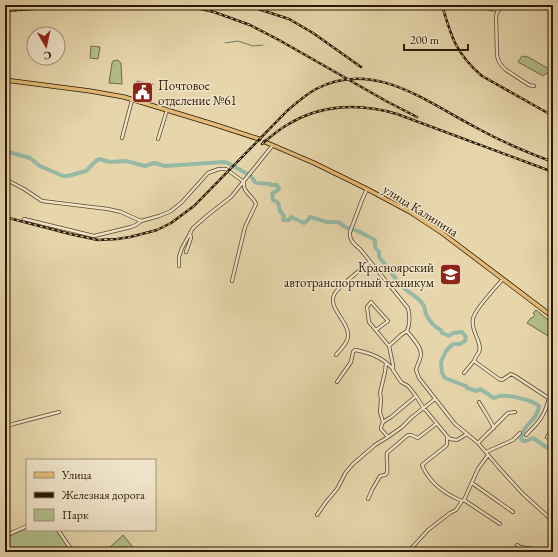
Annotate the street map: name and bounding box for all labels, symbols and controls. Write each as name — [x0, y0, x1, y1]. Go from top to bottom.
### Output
north arrow — [26, 26, 66, 66]
scale bar — [404, 26, 468, 52]
text: 200 m — [410, 32, 440, 48]
text: С — [42, 48, 53, 63]
place label: Почтовое отделение №61 — [158, 77, 237, 109]
public building icon: Почтовое отделение №61 — [130, 79, 156, 105]
street label: улица Калинина — [380, 181, 462, 241]
place label: Красноярский автотранспортный техникум — [284, 259, 434, 291]
school or university icon: Красноярский автотранспортный техникум — [437, 261, 463, 287]
legend — [26, 459, 156, 531]
text: Улица — [61, 467, 92, 483]
text: Железная дорога — [61, 487, 145, 503]
text: Парк — [62, 507, 89, 523]

